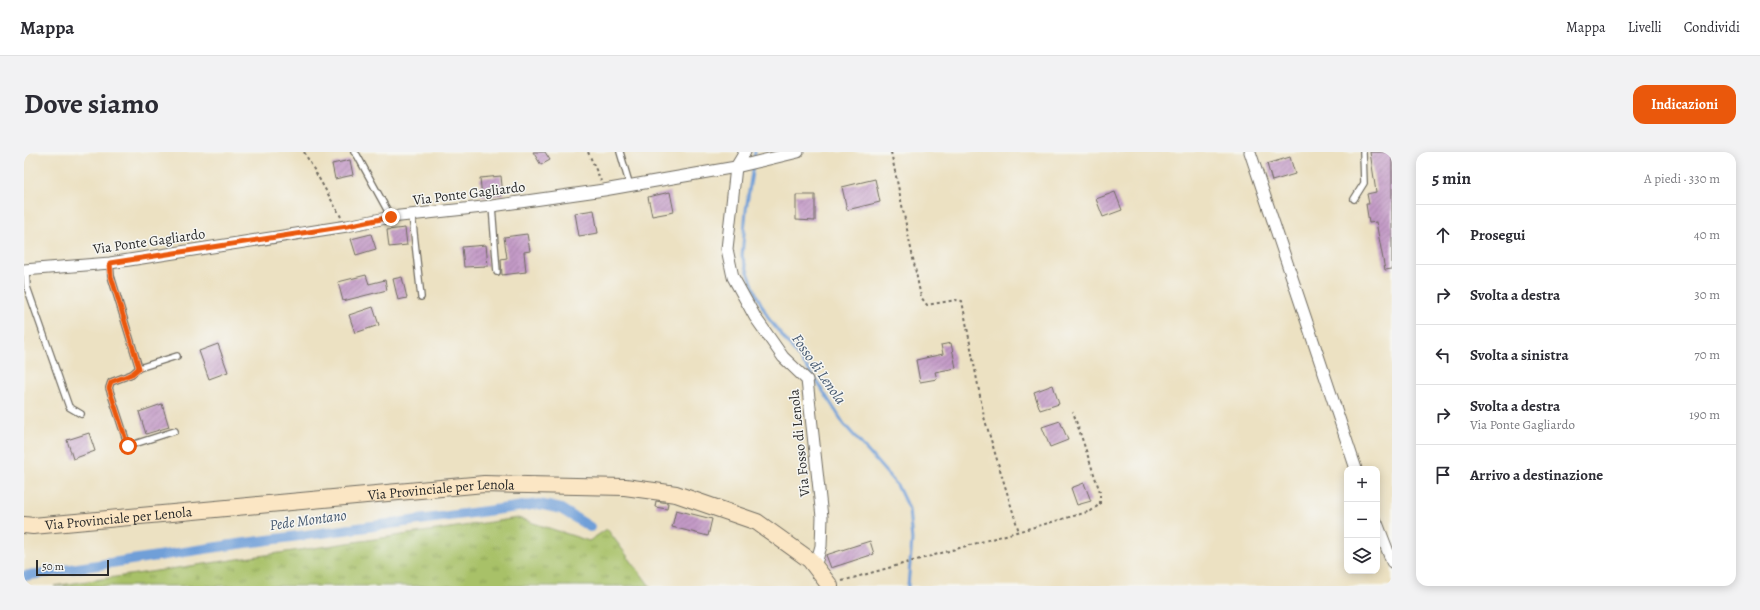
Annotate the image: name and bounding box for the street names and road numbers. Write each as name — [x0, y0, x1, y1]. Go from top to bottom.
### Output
street label: Via Ponte Gagliardo — [411, 177, 526, 210]
street label: Via Ponte Gagliardo — [91, 224, 206, 259]
street label: Via Fosso di Lenola — [784, 388, 815, 499]
street label: Via Provinciale per Lenola — [366, 475, 515, 505]
street label: Via Provinciale per Lenola — [43, 502, 193, 535]

